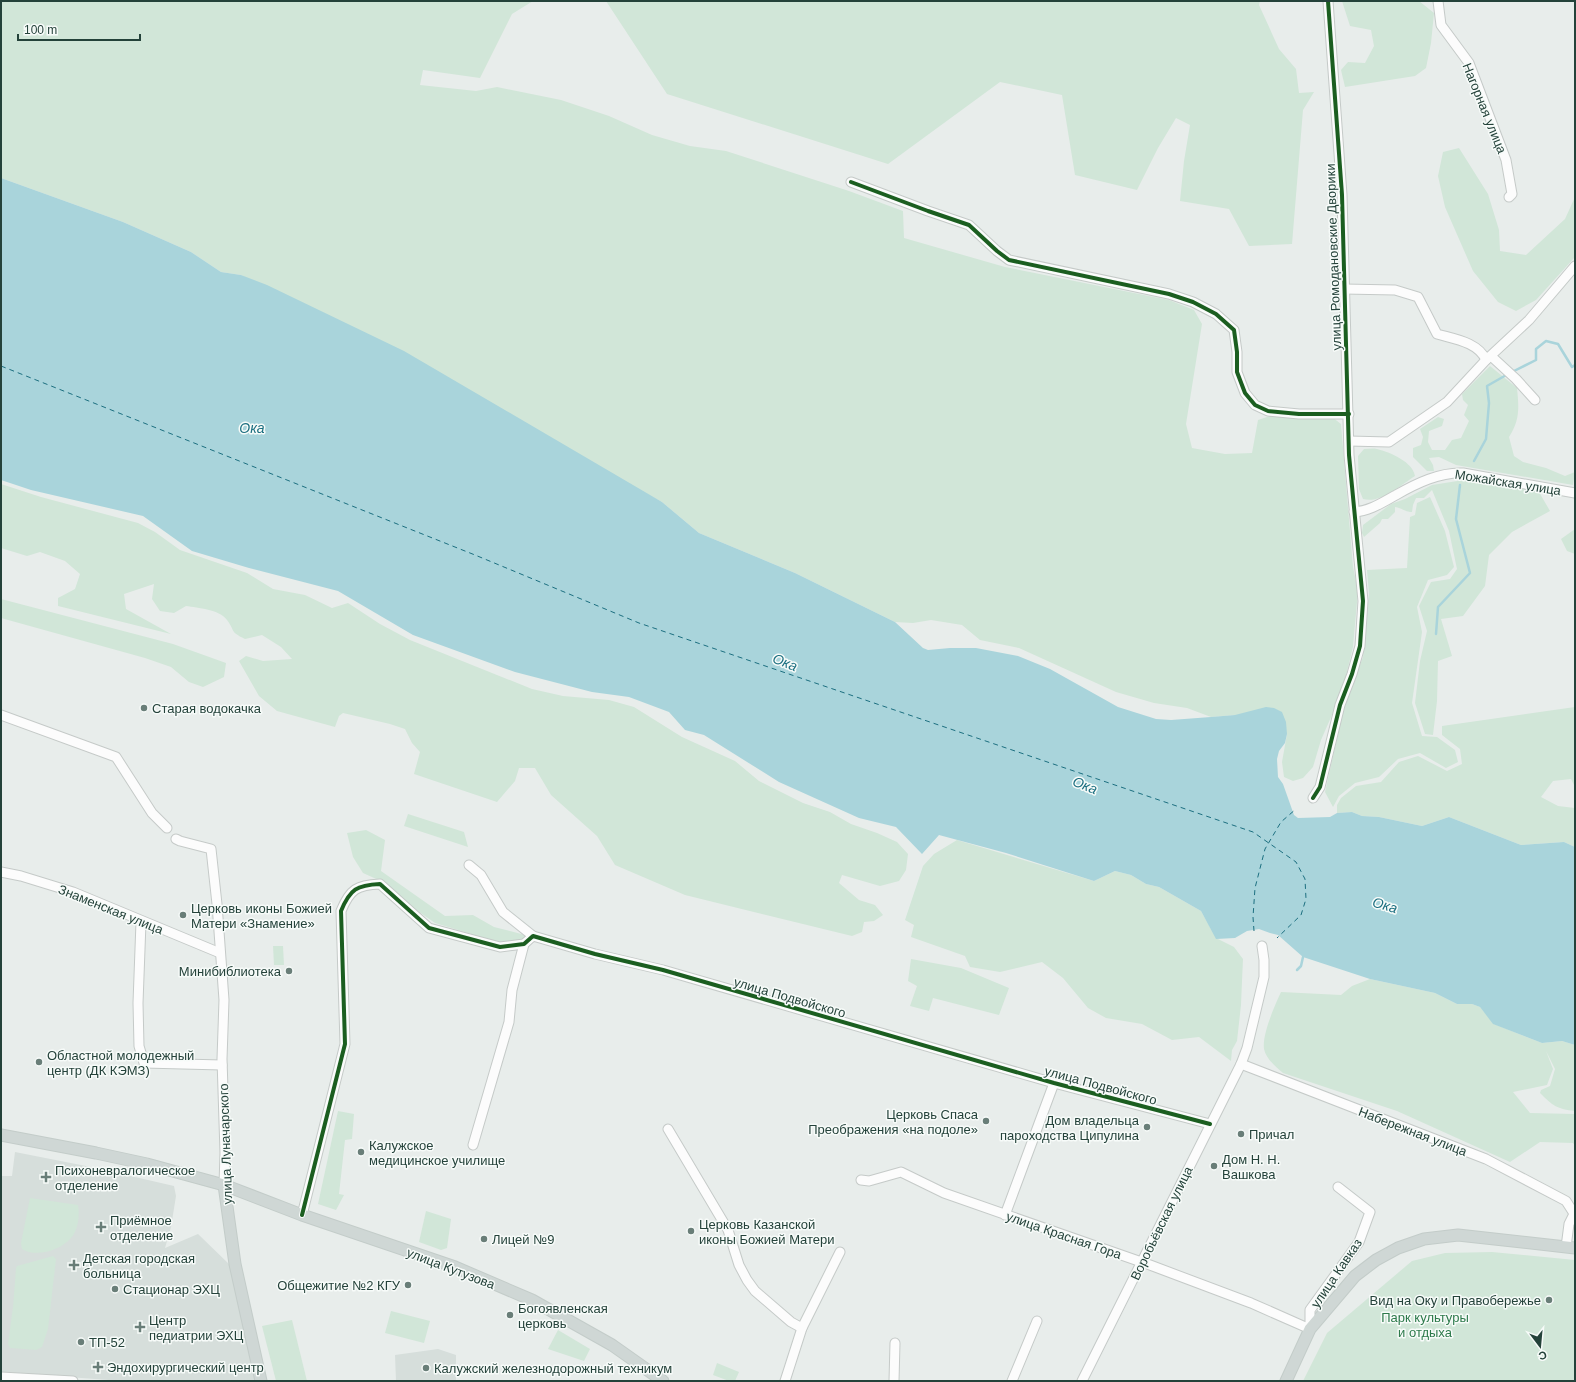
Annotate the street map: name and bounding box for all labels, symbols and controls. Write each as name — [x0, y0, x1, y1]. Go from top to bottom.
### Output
scale bar — [18, 16, 140, 42]
text: 100 m — [24, 23, 57, 37]
street label: Нагорная улица — [1460, 61, 1510, 156]
street label: улица Ромодановские Дворики — [1323, 163, 1344, 351]
water label: Ока — [239, 420, 265, 436]
street label: Можайская улица — [1454, 467, 1563, 498]
water label: Ока — [770, 650, 800, 674]
place label: Старая водокачка — [152, 701, 262, 716]
marker: Старая водокачка — [139, 703, 149, 713]
water label: Ока — [1070, 773, 1100, 797]
street label: Знаменская улица — [56, 882, 166, 938]
water label: Ока — [1371, 894, 1400, 916]
place label: Церковь иконы Божией Матери «Знамение» — [191, 901, 332, 931]
marker: Церковь иконы Божией Матери «Знамение» — [178, 910, 188, 920]
place label: Минибиблиотека — [179, 964, 282, 979]
marker: Минибиблиотека — [284, 966, 294, 976]
street label: улица Подвойского — [732, 974, 848, 1021]
place label: Областной молодежный центр (ДК КЭМЗ) — [47, 1048, 194, 1078]
marker: Областной молодежный центр (ДК КЭМЗ) — [34, 1057, 44, 1067]
street label: улица Подвойского — [1043, 1063, 1159, 1108]
street label: улица Луначарского — [216, 1083, 235, 1205]
street label: Набережная улица — [1356, 1104, 1470, 1159]
place label: Церковь Спаса Преображения «на подоле» — [808, 1107, 979, 1137]
place label: Дом владельца пароходства Ципулина — [1000, 1113, 1140, 1143]
marker: Церковь Спаса Преображения «на подоле» — [981, 1116, 991, 1126]
marker: Дом владельца пароходства Ципулина — [1142, 1122, 1152, 1132]
place label: Причал — [1249, 1127, 1294, 1142]
marker: Причал — [1236, 1129, 1246, 1139]
place label: Калужское медицинское училище — [369, 1138, 505, 1168]
marker: Калужское медицинское училище — [356, 1147, 366, 1157]
place label: Дом Н. Н. Вашкова — [1222, 1152, 1280, 1182]
marker: Дом Н. Н. Вашкова — [1209, 1161, 1219, 1171]
place label: Психоневралогическое отделение — [55, 1163, 195, 1193]
street label: Воробьёвская улица — [1127, 1163, 1196, 1283]
marker: Психоневралогическое отделение — [40, 1171, 52, 1183]
street label: улица Красная Гора — [1004, 1209, 1124, 1262]
place label: Приёмное отделение — [110, 1213, 173, 1243]
place label: Церковь Казанской иконы Божией Матери — [699, 1217, 835, 1247]
marker: Приёмное отделение — [95, 1221, 107, 1233]
marker: Церковь Казанской иконы Божией Матери — [686, 1226, 696, 1236]
place label: Лицей №9 — [492, 1232, 554, 1247]
marker: Лицей №9 — [479, 1234, 489, 1244]
street label: улица Кавказ — [1308, 1236, 1365, 1311]
street label: улица Кутузова — [405, 1245, 498, 1292]
place label: Детская городская больница — [83, 1251, 195, 1281]
marker: Детская городская больница — [68, 1259, 80, 1271]
place label: Общежитие №2 КГУ — [277, 1278, 401, 1293]
marker: Общежитие №2 КГУ — [403, 1280, 413, 1290]
place label: Стационар ЭХЦ — [123, 1282, 220, 1297]
marker: Стационар ЭХЦ — [110, 1284, 120, 1294]
place label: Вид на Оку и Правобережье — [1370, 1293, 1541, 1308]
marker: Вид на Оку и Правобережье — [1544, 1295, 1554, 1305]
place label: Богоявленская церковь — [518, 1301, 608, 1331]
marker: Богоявленская церковь — [505, 1310, 515, 1320]
park label: Парк культуры и отдыха — [1381, 1310, 1469, 1340]
place label: Центр педиатрии ЭХЦ — [149, 1313, 244, 1343]
marker: Центр педиатрии ЭХЦ — [134, 1321, 146, 1333]
north arrow — [1520, 1326, 1560, 1366]
place label: ТП-52 — [89, 1335, 125, 1350]
marker: ТП-52 — [76, 1337, 86, 1347]
text: С — [1537, 1349, 1548, 1362]
place label: Эндохирургический центр — [107, 1360, 264, 1375]
marker: Эндохирургический центр — [92, 1361, 104, 1373]
place label: Калужский железнодорожный техникум — [434, 1361, 672, 1376]
marker: Калужский железнодорожный техникум — [421, 1363, 431, 1373]

